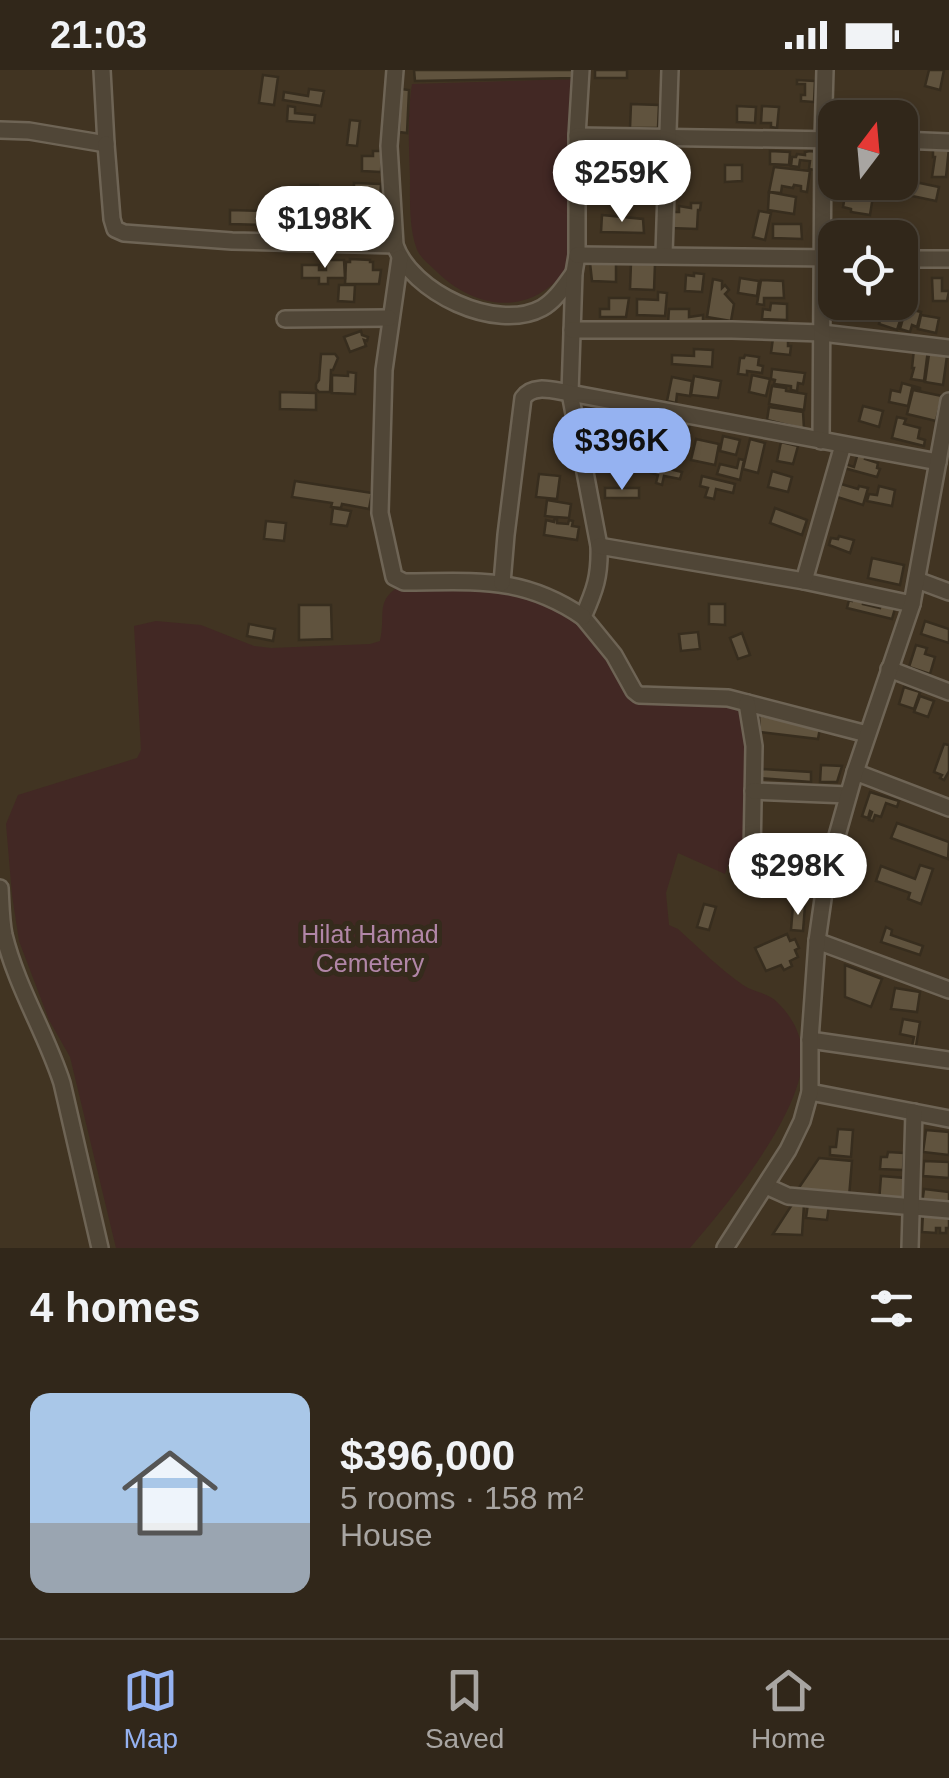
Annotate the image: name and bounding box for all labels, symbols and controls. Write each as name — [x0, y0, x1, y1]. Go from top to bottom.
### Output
text: 21:03 — [50, 14, 147, 56]
north arrow — [818, 100, 918, 200]
map controls — [818, 100, 918, 320]
pin: $259K — [552, 140, 692, 225]
text: $259K — [575, 154, 669, 190]
pin: $198K — [255, 186, 395, 271]
text: $198K — [278, 200, 372, 236]
button: locate — [818, 220, 918, 320]
pin: $396K — [552, 408, 692, 493]
text: $396K — [575, 422, 669, 458]
pin: $298K — [728, 833, 868, 918]
text: $298K — [751, 847, 845, 883]
park label: Hilat Hamad Cemetery — [301, 920, 439, 977]
icon: filters — [864, 1281, 919, 1336]
text: 4 homes — [30, 1284, 200, 1331]
text: $396,000 — [340, 1432, 515, 1479]
icon: home — [110, 1433, 230, 1553]
text: 5 rooms · 158 m² — [340, 1480, 584, 1516]
text: House — [340, 1517, 433, 1553]
tab: Map — [123, 1663, 178, 1755]
tab: Saved — [425, 1663, 504, 1755]
tab: Home — [751, 1663, 826, 1755]

